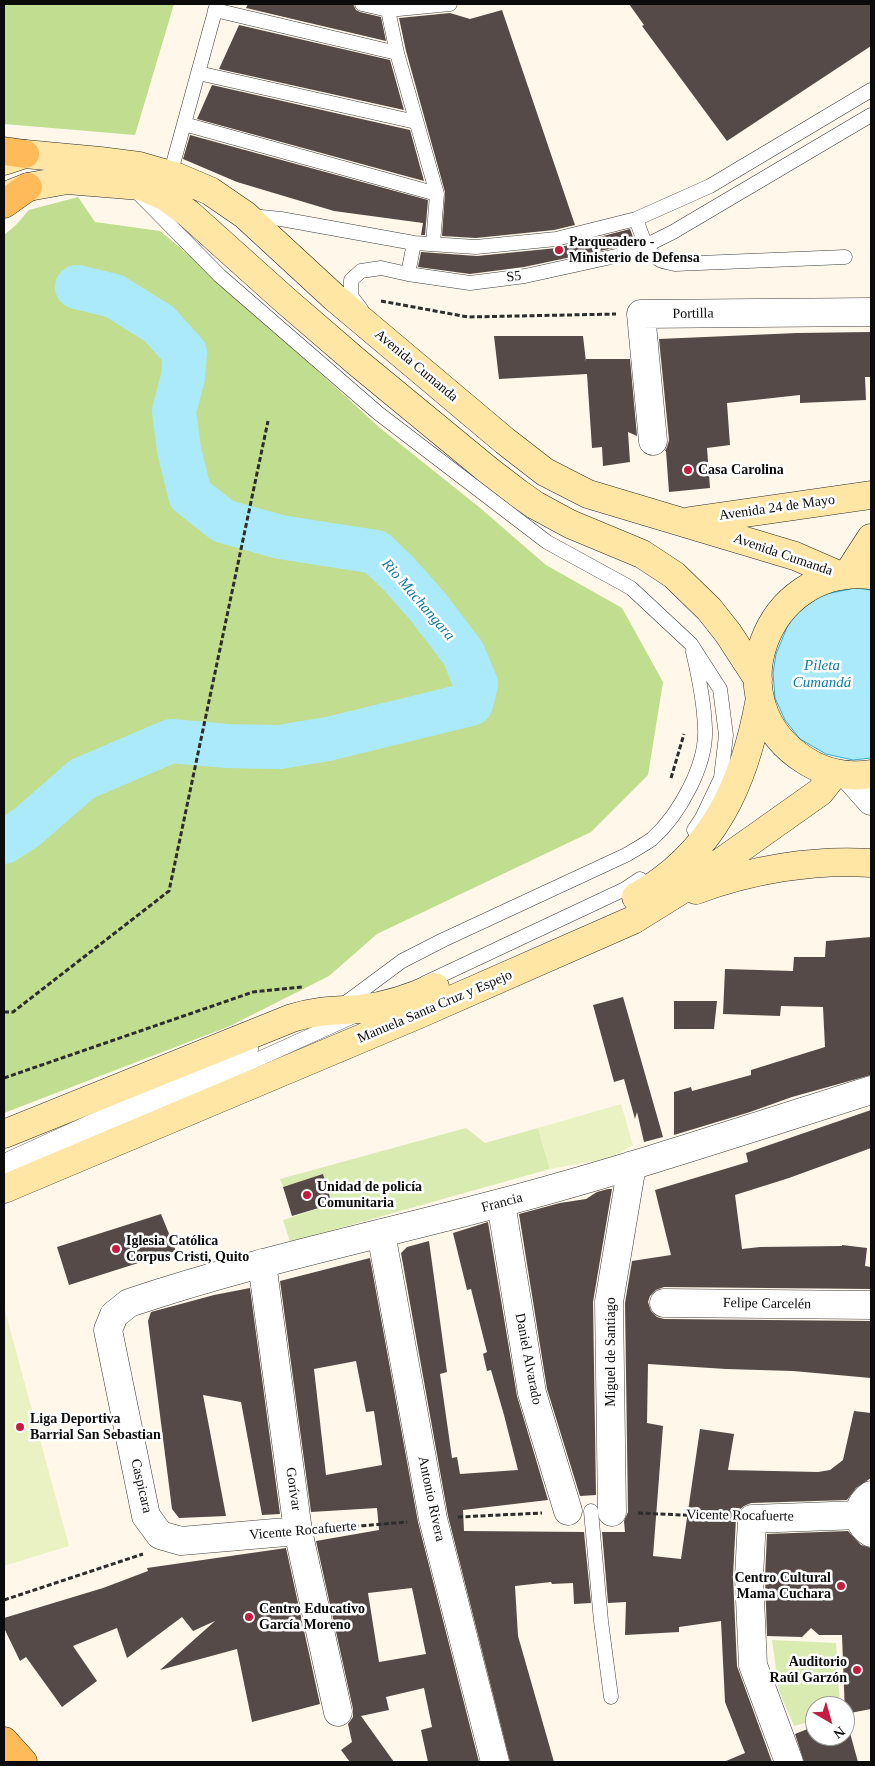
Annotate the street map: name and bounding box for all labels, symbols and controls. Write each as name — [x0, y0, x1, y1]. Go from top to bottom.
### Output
place label: Parqueadero - Ministerio de Defensa — [569, 234, 700, 266]
marker: Parqueadero - Ministerio de Defensa — [553, 244, 565, 256]
street label: S5 — [506, 268, 522, 286]
street label: Portilla — [672, 305, 714, 323]
street label: Avenida Cumanda — [371, 326, 461, 406]
place label: Casa Carolina — [698, 462, 784, 478]
marker: Casa Carolina — [682, 464, 694, 476]
street label: Avenida 24 de Mayo — [718, 492, 836, 524]
street label: Avenida Cumanda — [731, 530, 835, 580]
water label: Rio Machangara — [378, 556, 458, 644]
water label: Pileta Cumandá — [793, 657, 851, 692]
street label: Manuela Santa Cruz y Espejo — [355, 967, 515, 1047]
place label: Unidad de policía Comunitaria — [317, 1179, 422, 1212]
marker: Unidad de policía Comunitaria — [301, 1189, 313, 1201]
street label: Francia — [480, 1189, 524, 1217]
place label: Iglesia Católica Corpus Cristi, Quito — [126, 1233, 249, 1266]
marker: Iglesia Católica Corpus Cristi, Quito — [110, 1243, 122, 1255]
street label: Felipe Carcelén — [723, 1295, 811, 1313]
street label: Miguel de Santiago — [603, 1297, 619, 1407]
street label: Daniel Alvarado — [511, 1312, 545, 1406]
place label: Liga Deportiva Barrial San Sebastian — [30, 1411, 161, 1444]
marker: Liga Deportiva Barrial San Sebastian — [14, 1421, 26, 1433]
street label: Antonio Rivera — [414, 1455, 448, 1543]
street label: Caspicara — [127, 1457, 155, 1515]
street label: Gorívar — [282, 1466, 304, 1512]
street label: Vicente Rocafuerte — [686, 1507, 794, 1525]
street label: Vicente Rocafuerte — [249, 1518, 357, 1544]
place label: Centro Cultural Mama Cuchara — [734, 1570, 831, 1602]
marker: Centro Cultural Mama Cuchara — [835, 1580, 847, 1592]
place label: Centro Educativo García Moreno — [259, 1601, 365, 1634]
marker: Centro Educativo García Moreno — [243, 1611, 255, 1623]
place label: Auditorio Raúl Garzón — [770, 1654, 847, 1686]
marker: Auditorio Raúl Garzón — [851, 1664, 863, 1676]
north arrow — [805, 1696, 855, 1746]
text: N — [830, 1723, 848, 1741]

